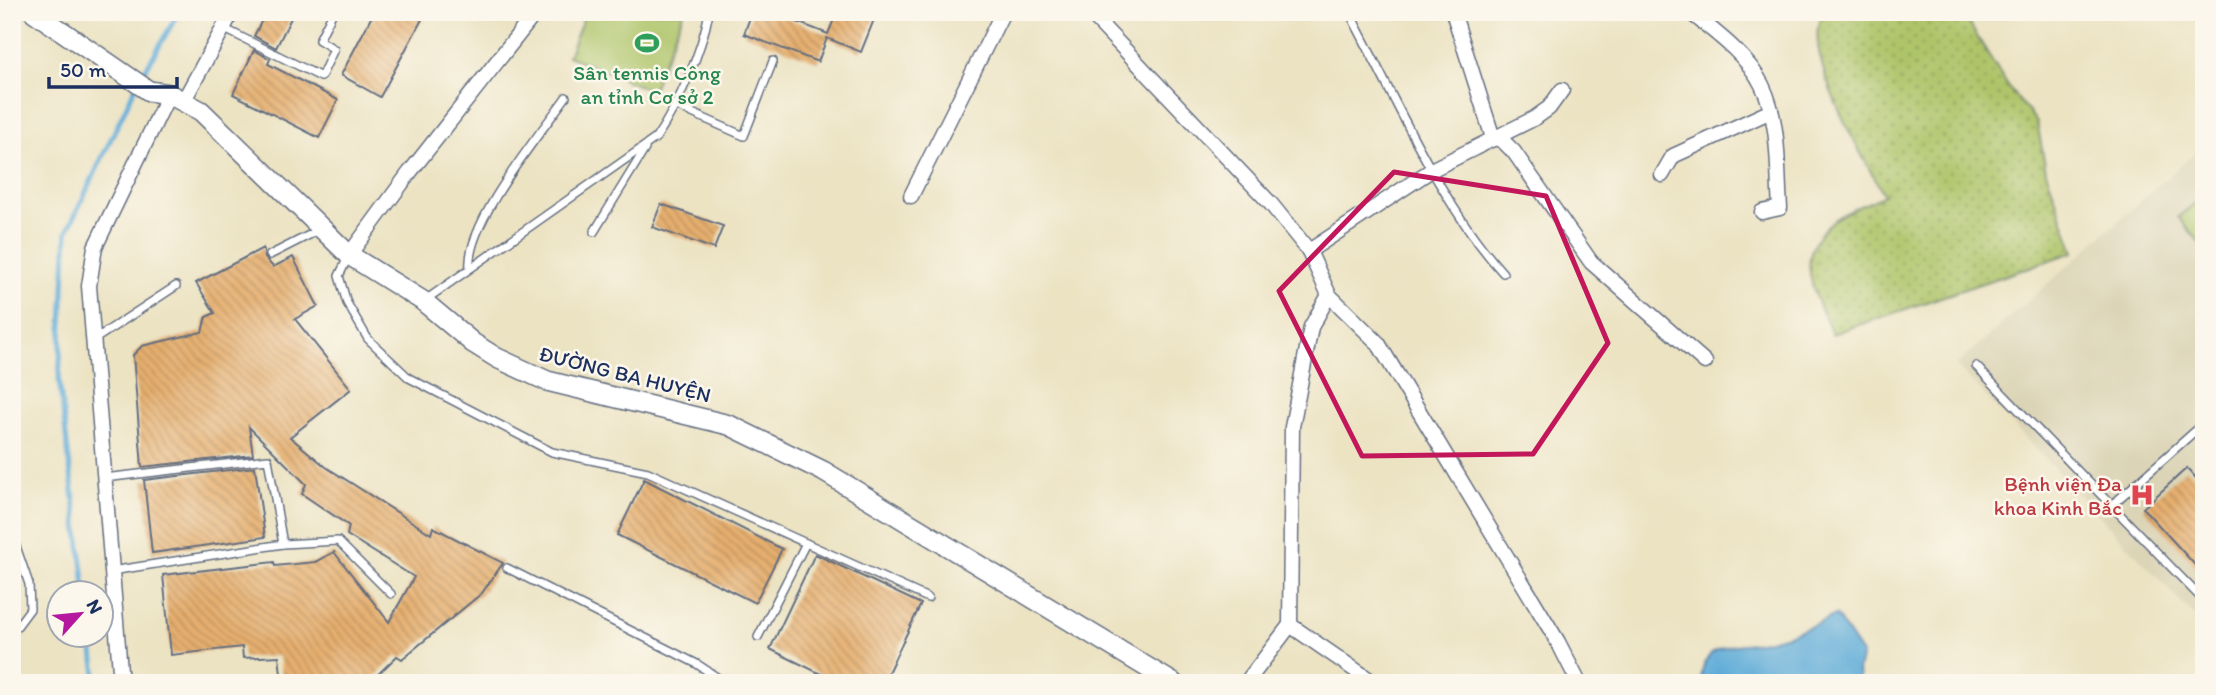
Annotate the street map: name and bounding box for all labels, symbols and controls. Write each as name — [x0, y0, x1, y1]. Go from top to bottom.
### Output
sports icon: Sân tennis Công an tỉnh Cơ sở 2 — [633, 29, 661, 57]
scale bar — [49, 46, 177, 90]
text: 50 m — [60, 57, 107, 82]
place label: Sân tennis Công an tỉnh Cơ sở 2 — [573, 60, 721, 109]
street label: ĐƯỜNG BA HUYỆN — [536, 341, 714, 407]
place label: Bệnh viện Đa khoa Kinh Bắc — [1994, 471, 2122, 520]
hospital icon: Bệnh viện Đa khoa Kinh Bắc — [2128, 481, 2156, 509]
north arrow — [46, 580, 116, 650]
text: N — [82, 596, 108, 617]

